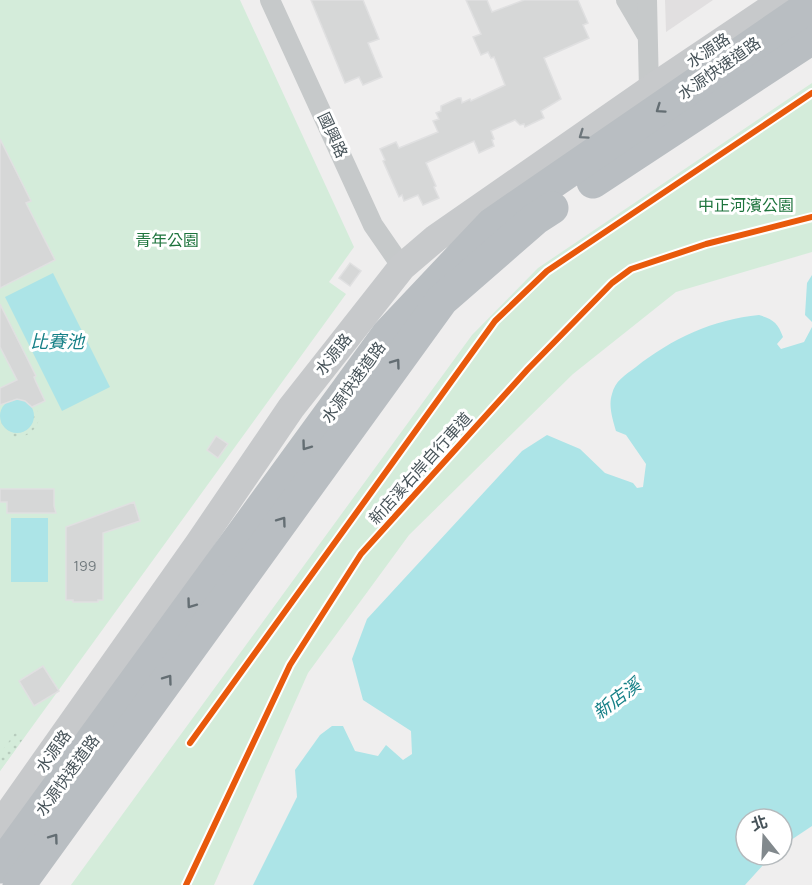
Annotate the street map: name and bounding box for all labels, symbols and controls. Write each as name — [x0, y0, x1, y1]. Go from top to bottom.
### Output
street label: 水源路 — [682, 27, 734, 73]
street label: 水源快速道路 — [673, 31, 765, 105]
one-way arrow — [656, 102, 667, 113]
street label: 國興路 — [313, 109, 353, 161]
one-way arrow — [579, 128, 590, 139]
park label: 中正河濱公園 — [698, 194, 794, 216]
park label: 青年公園 — [135, 229, 199, 251]
street label: 水源路 — [310, 328, 356, 380]
water label: 比賽池 — [30, 329, 86, 353]
street label: 水源快速道路 — [316, 337, 390, 427]
one-way arrow — [389, 359, 400, 370]
street label: 新店溪右岸自行車道 — [364, 407, 476, 529]
one-way arrow — [302, 439, 313, 450]
one-way arrow — [275, 517, 286, 528]
house number: 199 — [74, 556, 96, 575]
one-way arrow — [188, 597, 199, 608]
water label: 新店溪 — [588, 671, 648, 724]
one-way arrow — [161, 675, 172, 686]
street label: 水源路 — [30, 725, 76, 777]
street label: 水源快速道路 — [30, 730, 104, 820]
north arrow — [734, 807, 794, 867]
text: 北 — [748, 810, 770, 836]
one-way arrow — [46, 833, 57, 844]

